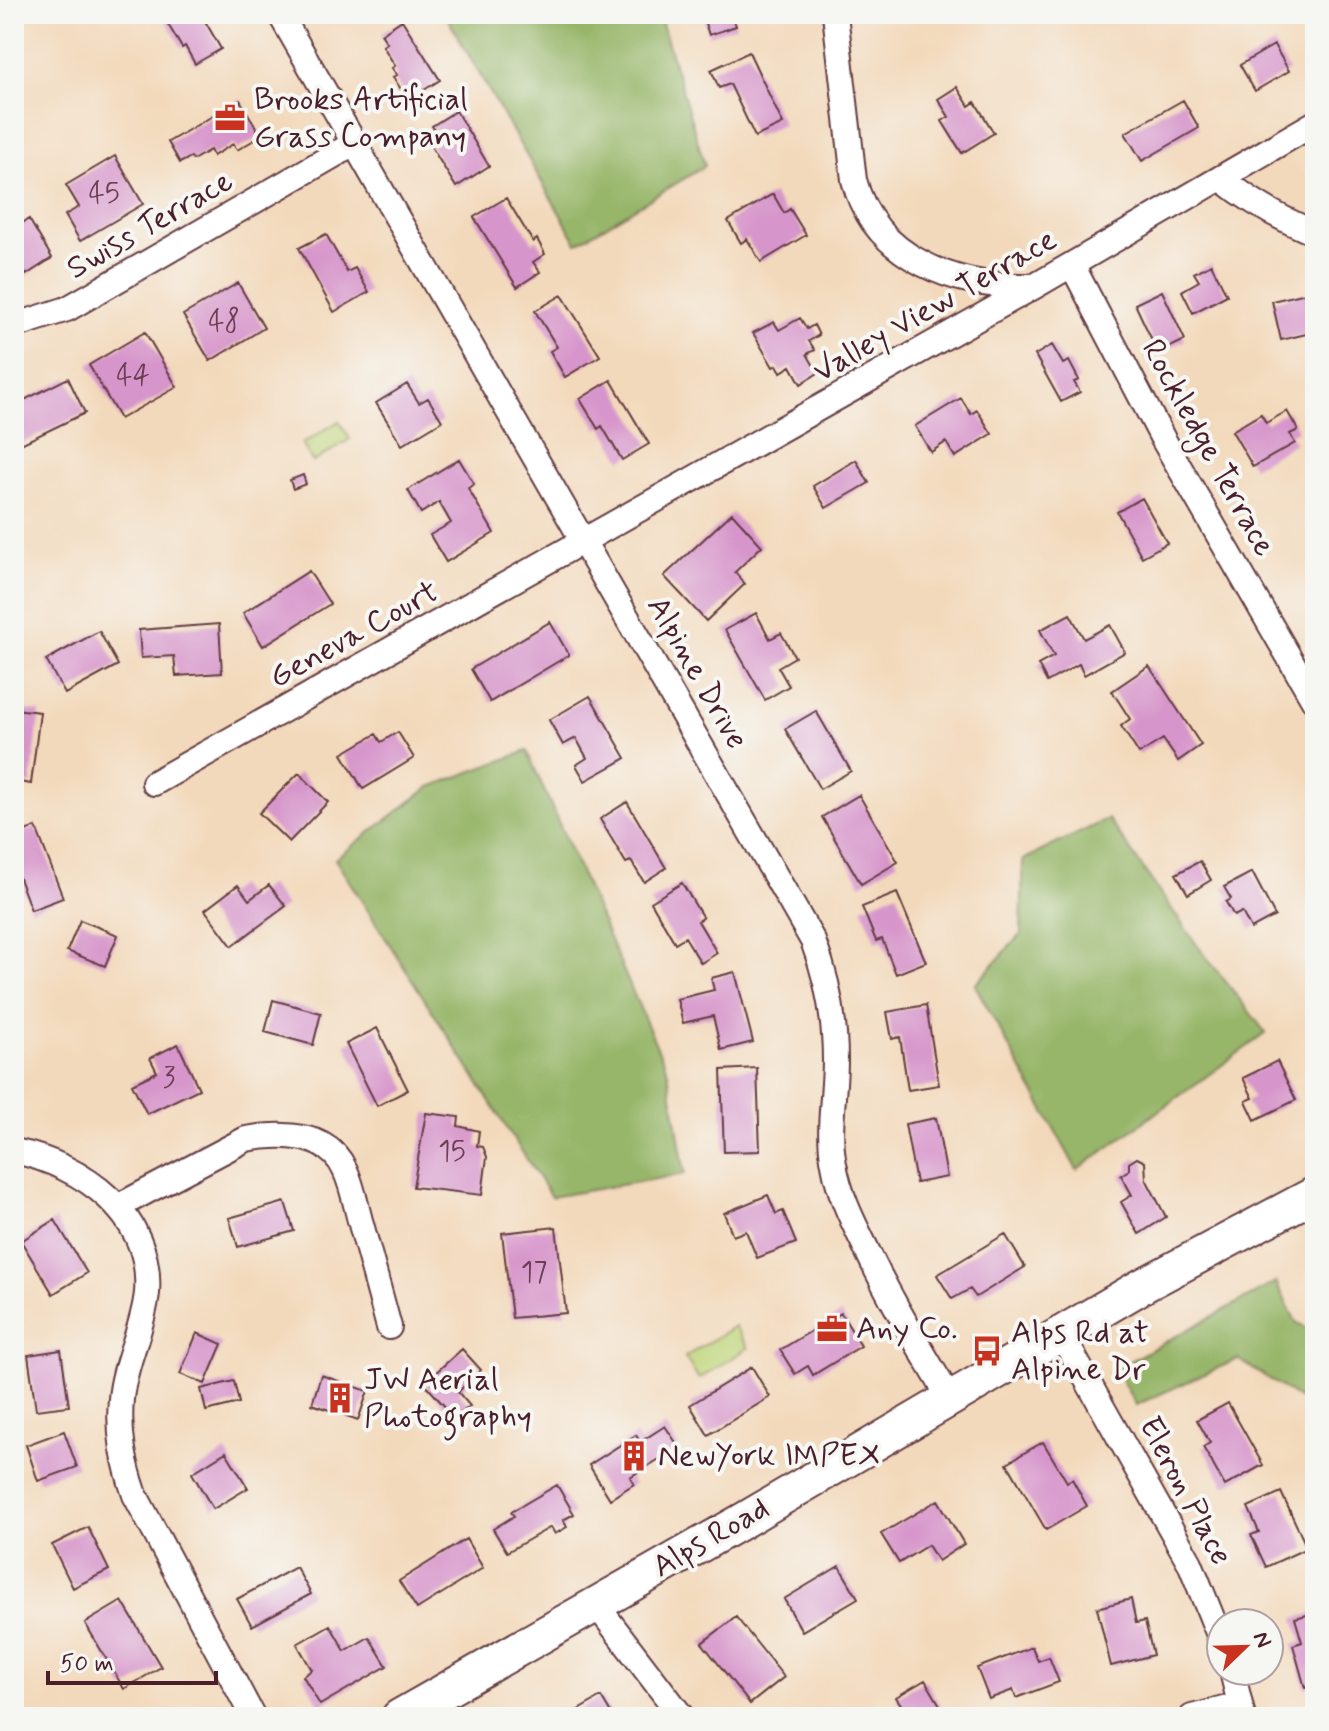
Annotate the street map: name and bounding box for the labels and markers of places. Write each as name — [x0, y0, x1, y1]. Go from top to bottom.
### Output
place label: Brooks Artificial Grass Company — [254, 79, 468, 158]
office icon: Brooks Artificial Grass Company — [213, 101, 247, 135]
place label: Any Co. — [856, 1308, 958, 1350]
office icon: Any Co. — [815, 1312, 849, 1346]
place label: Alps Rd at Alpine Dr — [1011, 1312, 1149, 1391]
bus stop icon: Alps Rd at Alpine Dr — [970, 1334, 1004, 1368]
place label: JW Aerial Photography — [364, 1359, 532, 1441]
building icon: JW Aerial Photography — [323, 1381, 357, 1415]
place label: NewYork IMPEX — [658, 1435, 881, 1477]
building icon: NewYork IMPEX — [617, 1439, 651, 1473]

